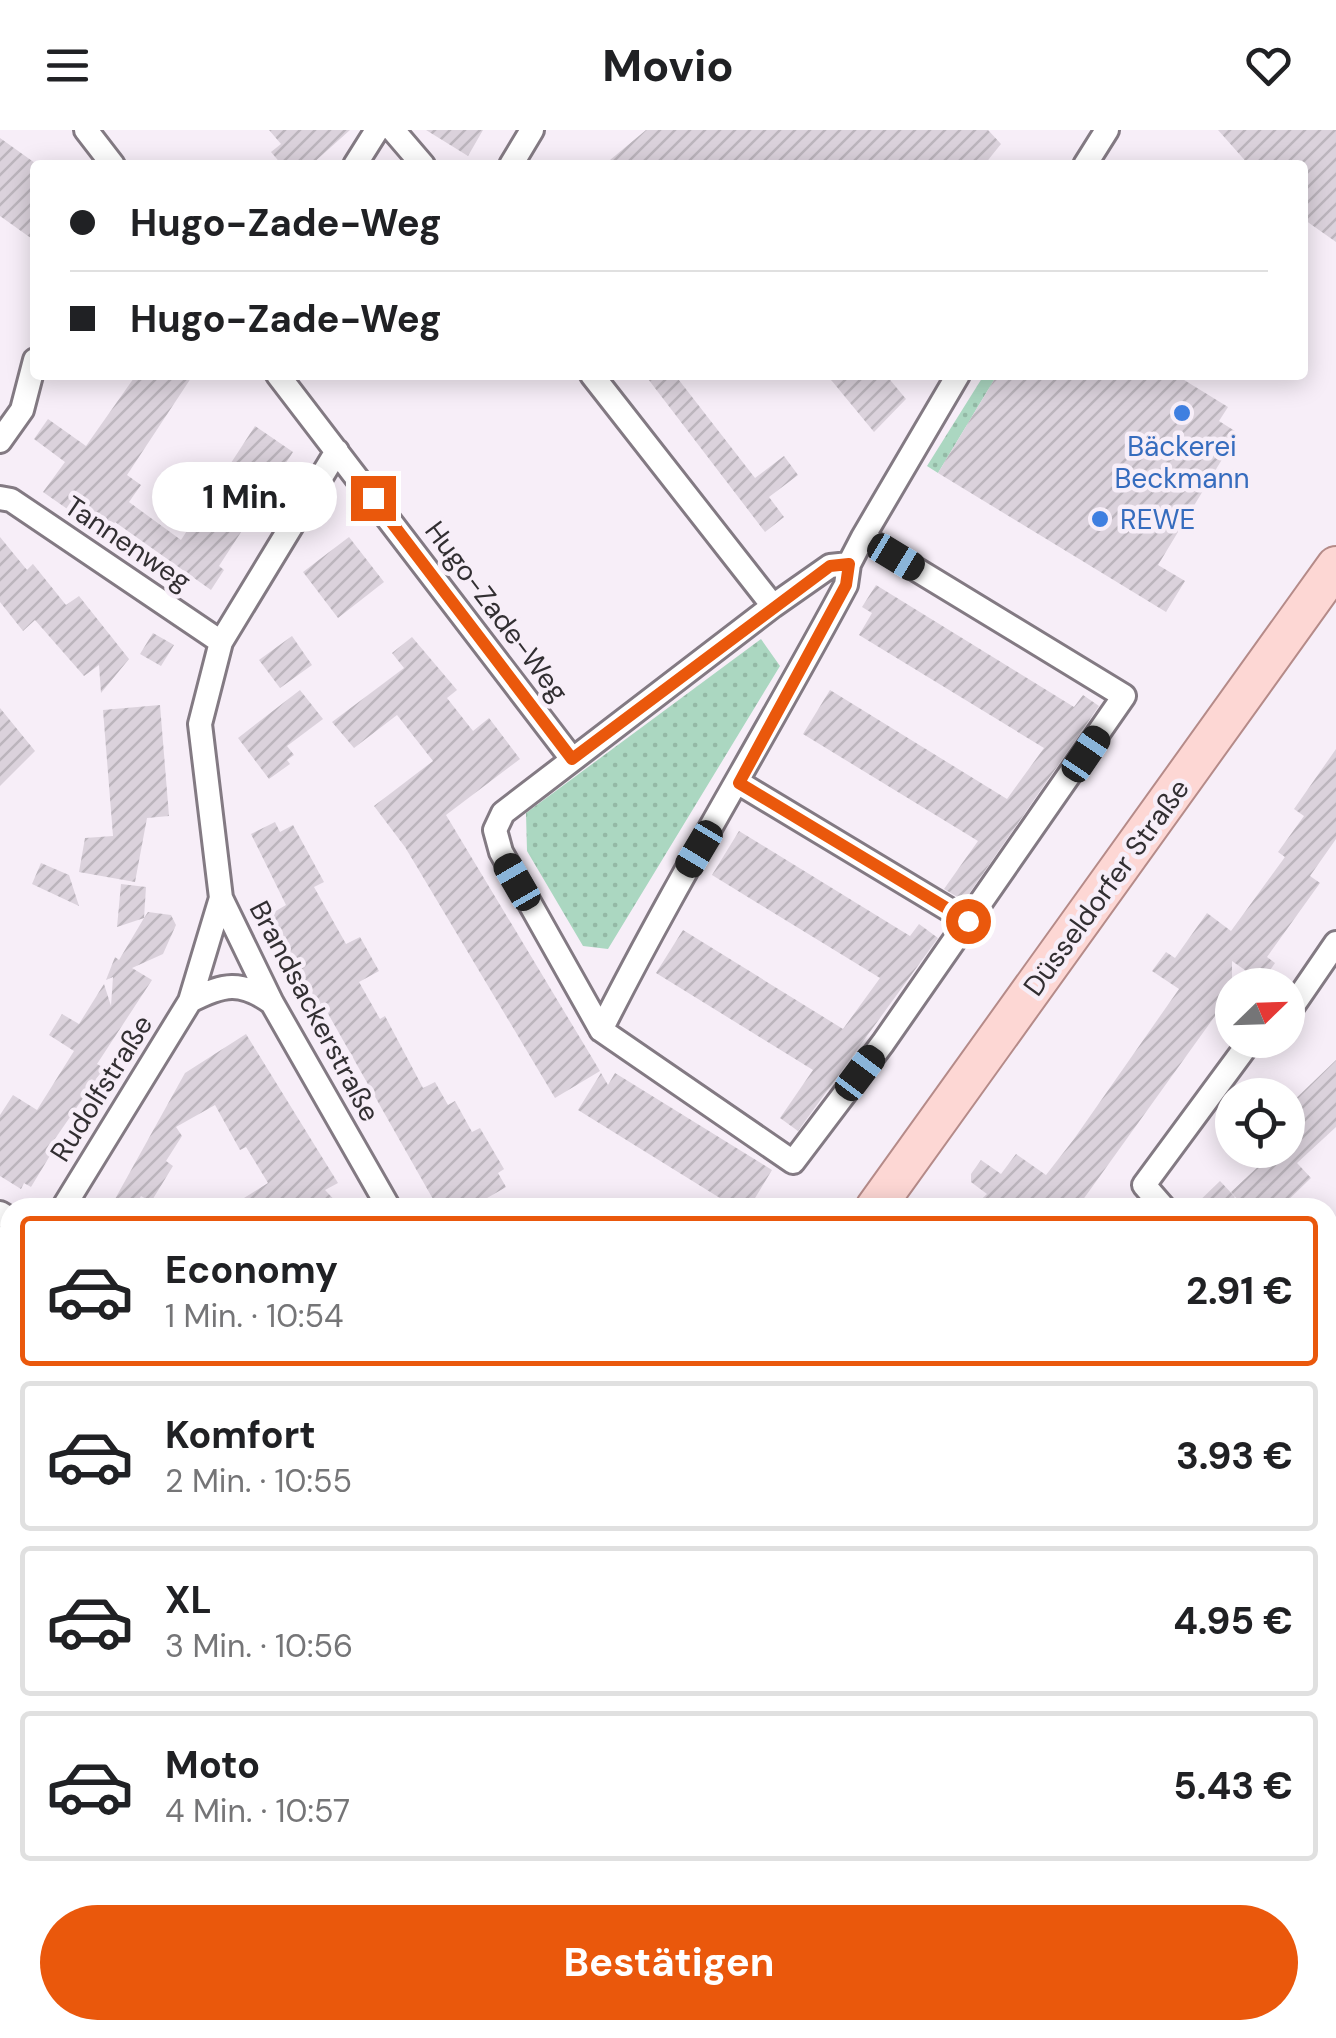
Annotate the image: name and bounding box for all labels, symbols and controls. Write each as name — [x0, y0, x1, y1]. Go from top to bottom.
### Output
text: Movio — [602, 36, 734, 95]
icon: menu — [40, 38, 95, 93]
icon: heart — [1241, 38, 1296, 93]
text: Hugo-Zade-Weg — [130, 198, 442, 248]
text: Hugo-Zade-Weg — [130, 294, 442, 344]
marker: Bäckerei Beckmann — [1171, 402, 1193, 424]
place label: Bäckerei Beckmann — [1114, 428, 1250, 497]
callout: 1 Min. — [153, 463, 338, 533]
text: 1 Min. — [202, 476, 287, 518]
route end — [351, 476, 396, 521]
street label: Tannenweg — [57, 487, 198, 599]
place label: REWE — [1120, 501, 1195, 538]
marker: REWE — [1089, 508, 1111, 530]
street label: Hugo-Zade-Weg — [417, 514, 577, 709]
car — [863, 529, 929, 585]
car — [1057, 721, 1115, 787]
street label: Düsseldorfer Straße — [1015, 771, 1198, 1003]
car — [671, 816, 727, 882]
car — [489, 849, 545, 915]
street label: Brandsackerstraße — [241, 894, 388, 1128]
route start — [946, 899, 991, 944]
north arrow — [1215, 968, 1305, 1058]
map controls — [1215, 968, 1305, 1168]
street label: Rudolfstraße — [42, 1008, 161, 1169]
car — [830, 1040, 890, 1106]
button: locate — [1215, 1078, 1305, 1168]
text: Economy — [165, 1245, 338, 1295]
icon: car — [45, 1246, 135, 1336]
text: 2.91 € — [1186, 1266, 1293, 1316]
text: 1 Min. · 10:54 — [165, 1295, 343, 1337]
text: Komfort — [165, 1410, 316, 1460]
icon: car — [45, 1411, 135, 1501]
text: 3.93 € — [1176, 1431, 1293, 1481]
text: 2 Min. · 10:55 — [165, 1460, 352, 1502]
text: XL — [165, 1575, 212, 1625]
icon: car — [45, 1576, 135, 1666]
text: 4.95 € — [1173, 1596, 1293, 1646]
text: 3 Min. · 10:56 — [165, 1625, 353, 1667]
text: Moto — [165, 1740, 260, 1790]
icon: car — [45, 1741, 135, 1831]
text: 5.43 € — [1173, 1761, 1293, 1811]
text: 4 Min. · 10:57 — [165, 1790, 350, 1832]
button: Bestätigen — [40, 1905, 1298, 2020]

